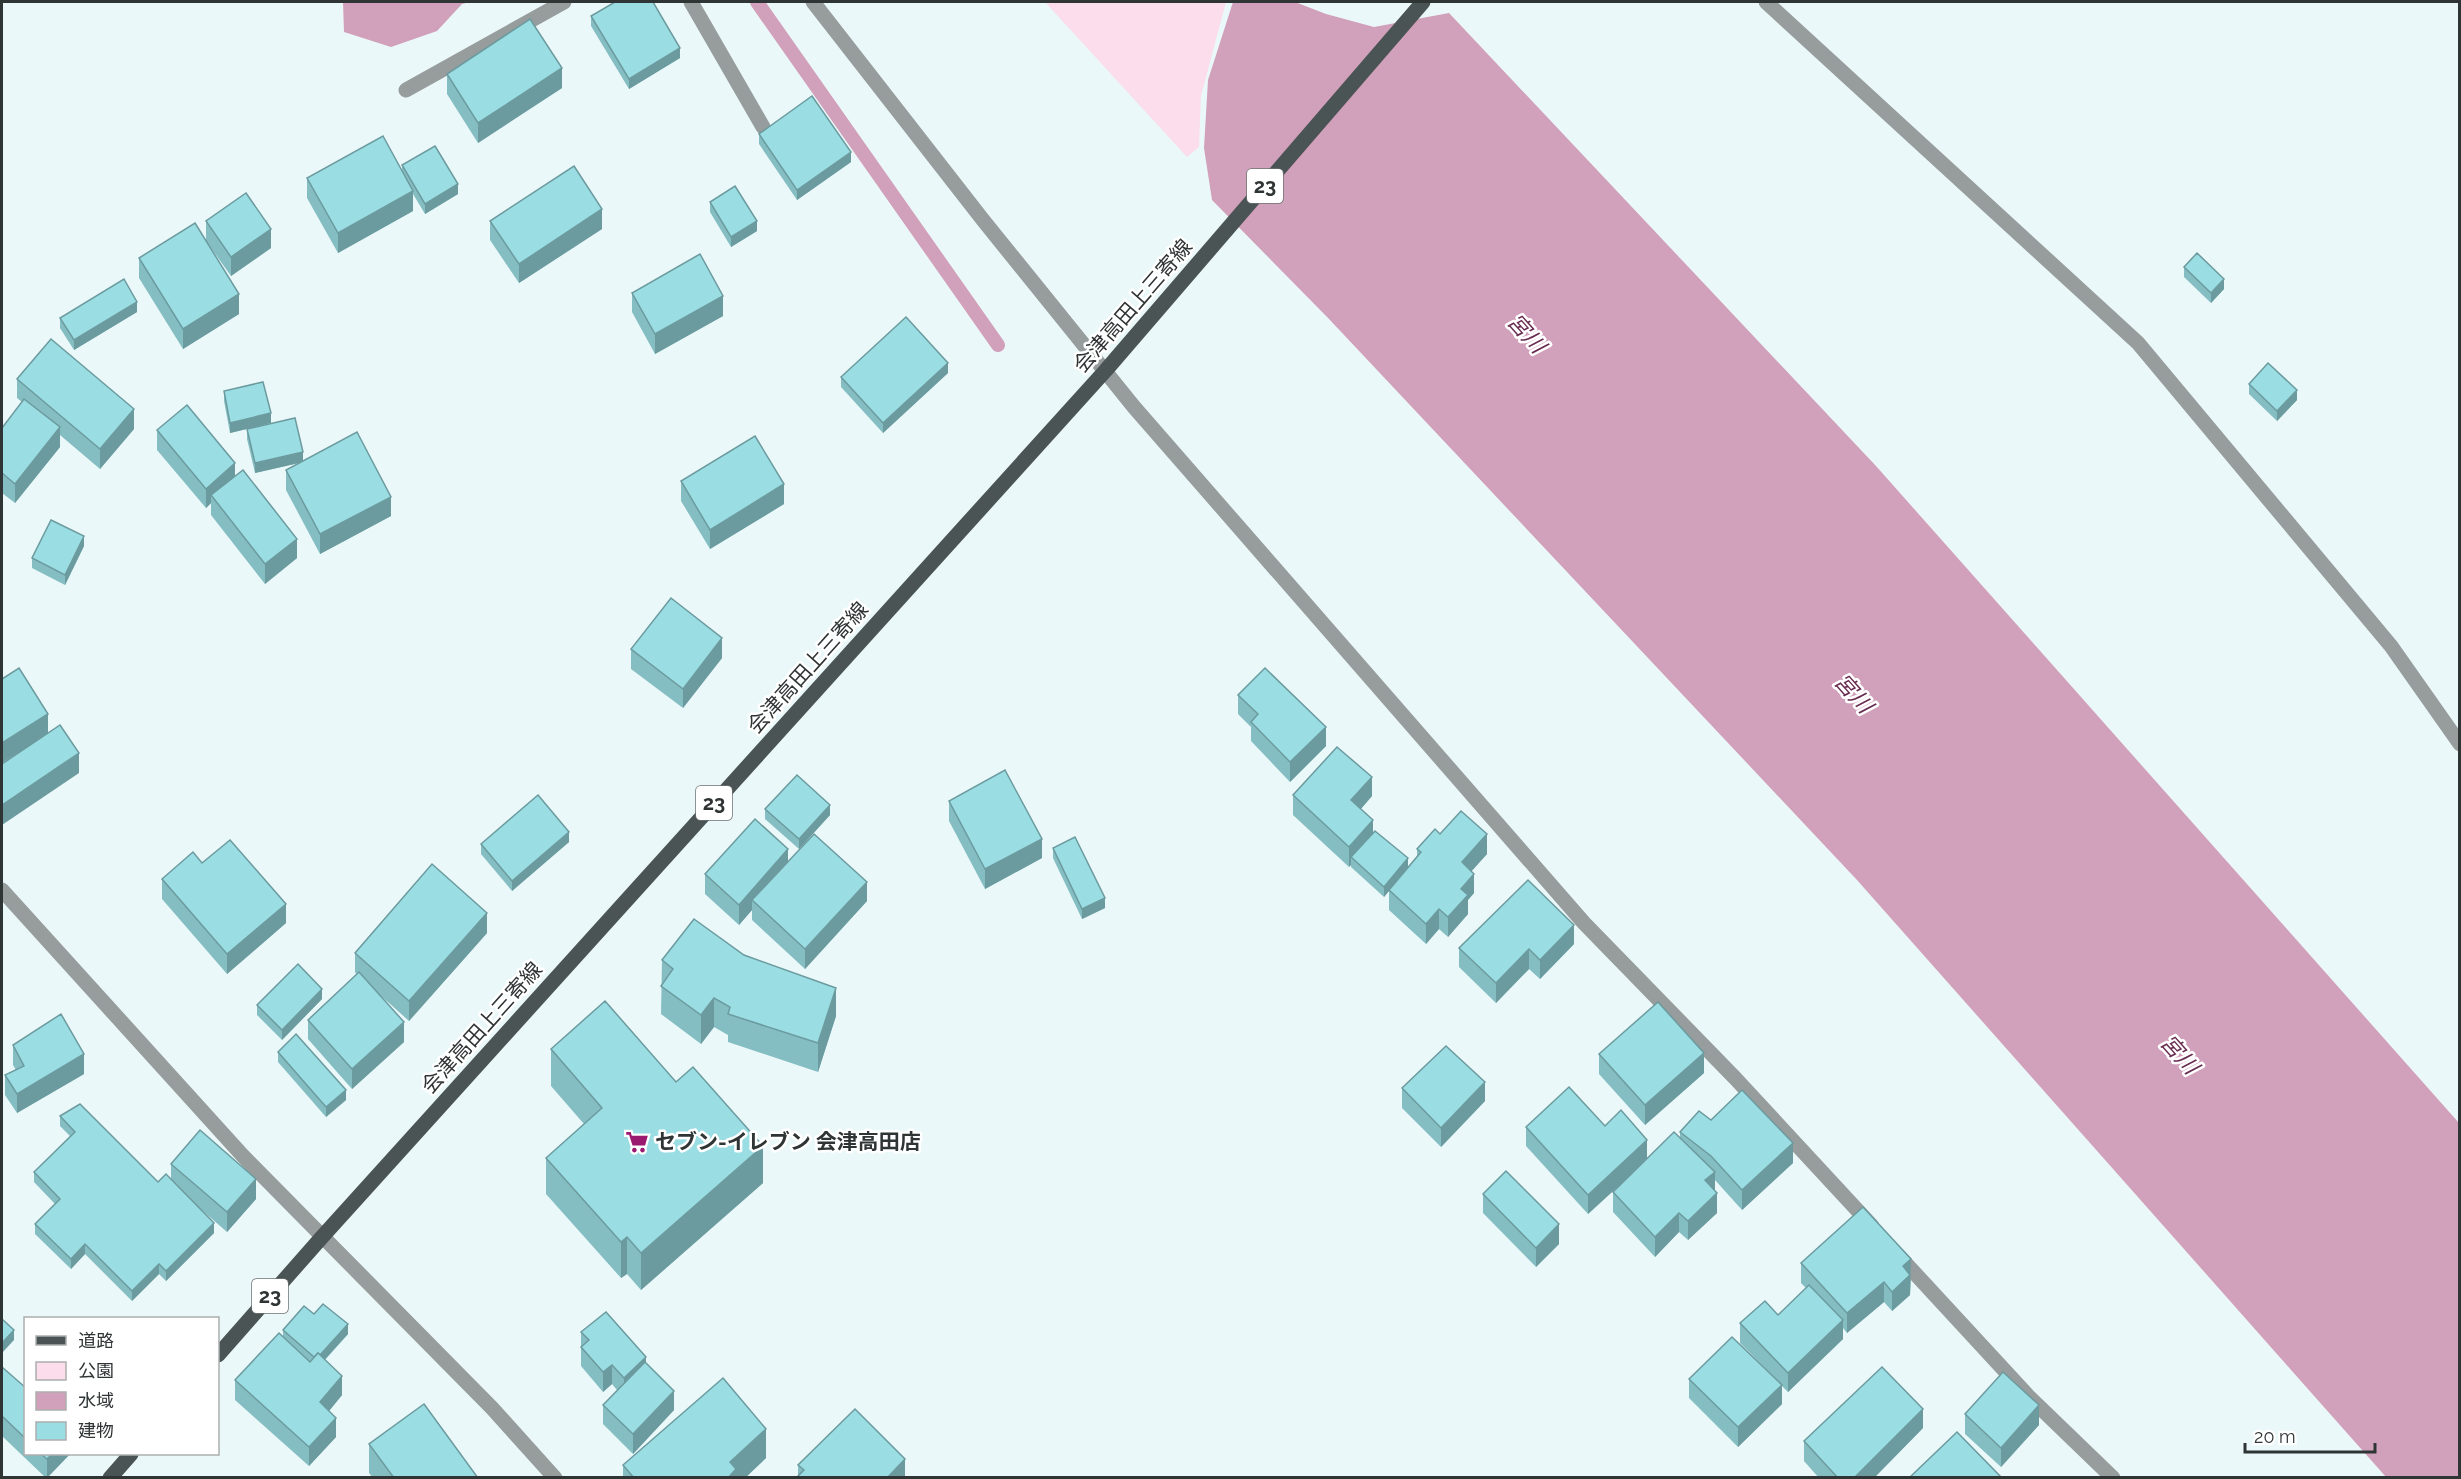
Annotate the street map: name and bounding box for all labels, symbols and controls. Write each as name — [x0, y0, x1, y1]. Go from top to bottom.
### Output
road number: 23 — [1247, 169, 1283, 203]
street label: 会津高田上三寄線 — [1068, 234, 1197, 377]
water label: 宮川 — [1503, 308, 1553, 360]
street label: 会津高田上三寄線 — [742, 597, 873, 738]
water label: 宮川 — [1830, 668, 1880, 720]
road number: 23 — [696, 786, 732, 820]
street label: 会津高田上三寄線 — [416, 957, 547, 1098]
water label: 宮川 — [2156, 1029, 2206, 1081]
supermarket icon: セブン-イレブン 会津高田店 — [624, 1129, 650, 1155]
place label: セブン-イレブン 会津高田店 — [655, 1129, 921, 1154]
road number: 23 — [252, 1279, 288, 1313]
legend — [24, 1317, 219, 1455]
text: 道路 — [78, 1330, 114, 1351]
text: 公園 — [78, 1360, 114, 1381]
text: 水域 — [78, 1390, 114, 1411]
scale bar — [2245, 1416, 2376, 1454]
text: 建物 — [78, 1420, 114, 1441]
text: 20 m — [2254, 1426, 2296, 1447]

